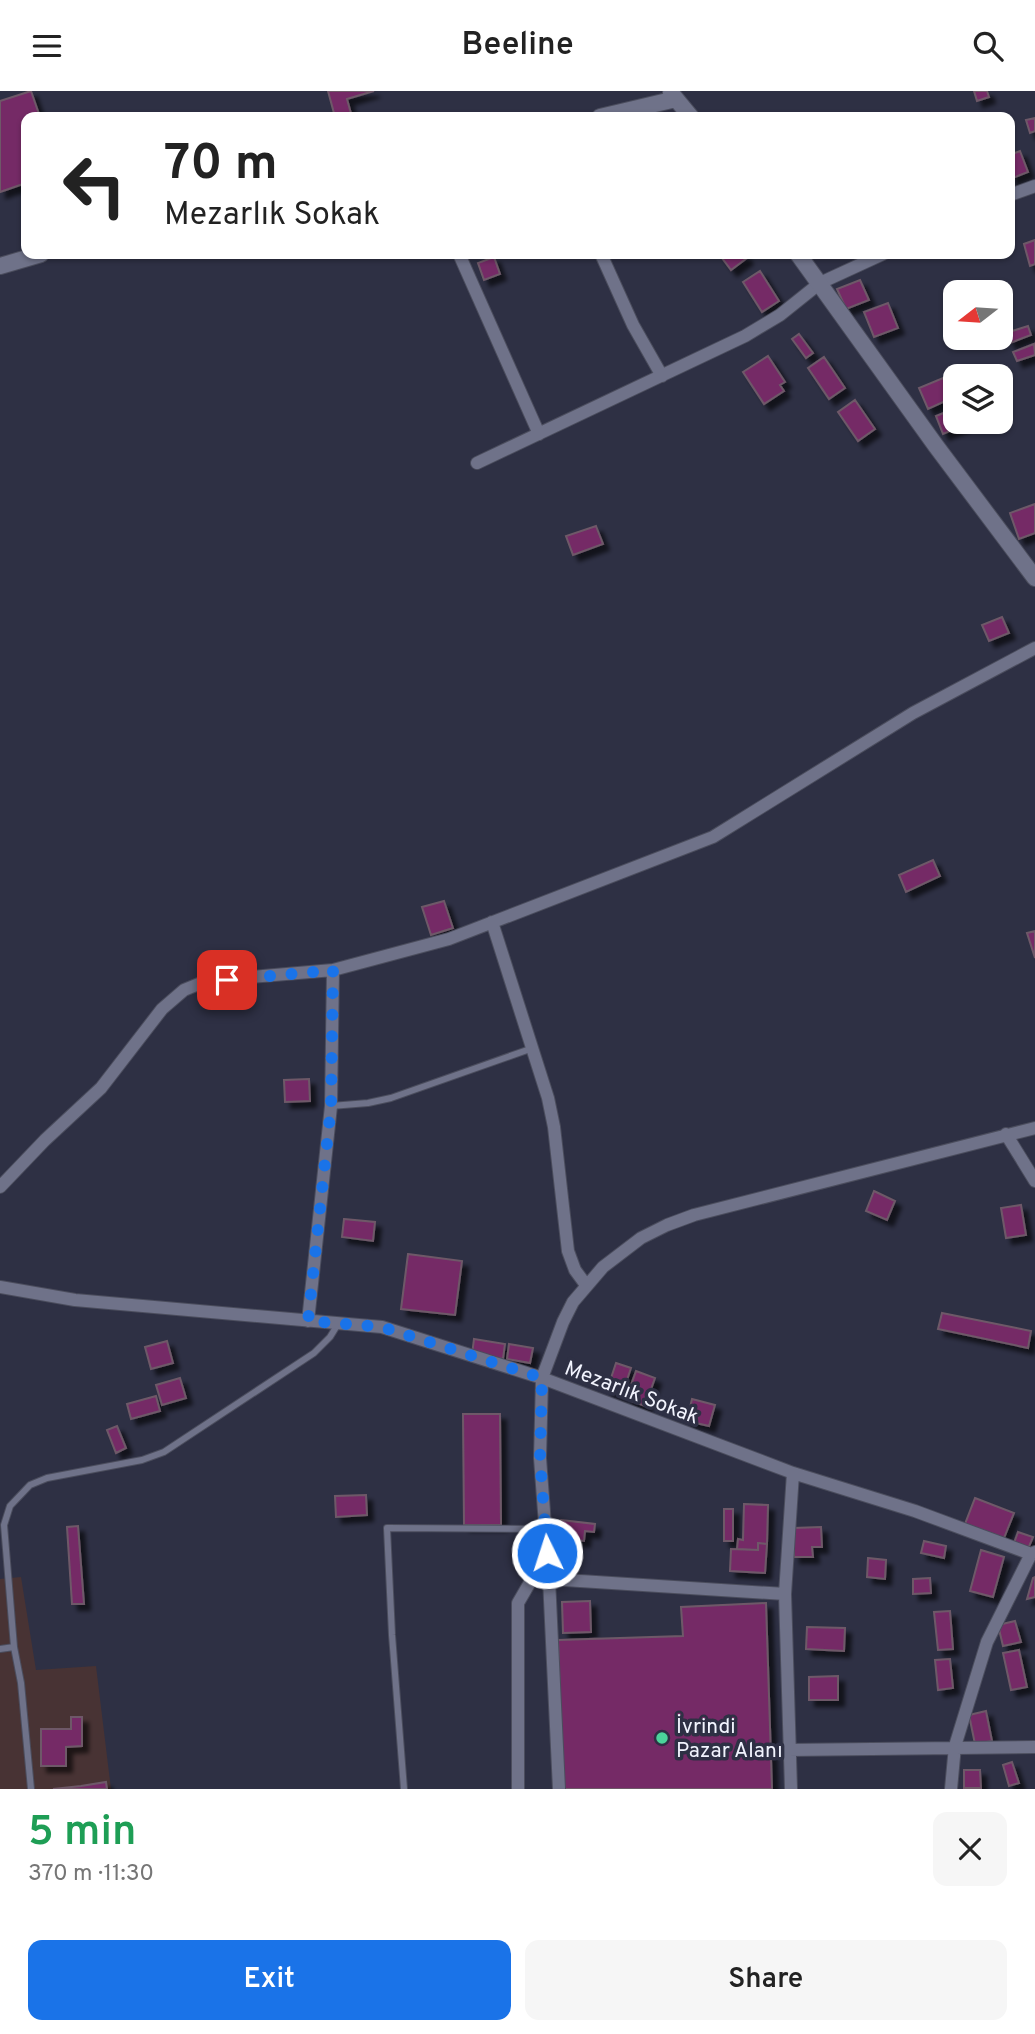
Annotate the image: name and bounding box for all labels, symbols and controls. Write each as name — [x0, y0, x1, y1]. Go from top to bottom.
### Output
text: Beeline — [461, 26, 574, 66]
icon: menu — [28, 27, 66, 65]
icon: search — [969, 27, 1007, 65]
text: 70 m — [164, 135, 278, 197]
icon: left — [49, 140, 140, 231]
text: Mezarlık Sokak — [164, 196, 380, 236]
north arrow — [943, 280, 1013, 350]
map controls — [943, 280, 1013, 434]
button: layers — [943, 364, 1013, 434]
pin — [197, 950, 257, 1010]
icon: arrive — [208, 961, 246, 999]
street label: Mezarlık Sokak — [560, 1355, 702, 1431]
position arrow — [510, 1516, 584, 1590]
place label: İvrindi Pazar Alanı — [676, 1714, 783, 1765]
marker: İvrindi Pazar Alanı — [654, 1730, 670, 1746]
text: 5 min — [28, 1807, 136, 1860]
button: close — [933, 1812, 1007, 1886]
text: 370 m · 11:30 — [28, 1860, 154, 1889]
button: Exit — [28, 1940, 511, 2020]
button: Share — [525, 1940, 1007, 2020]

